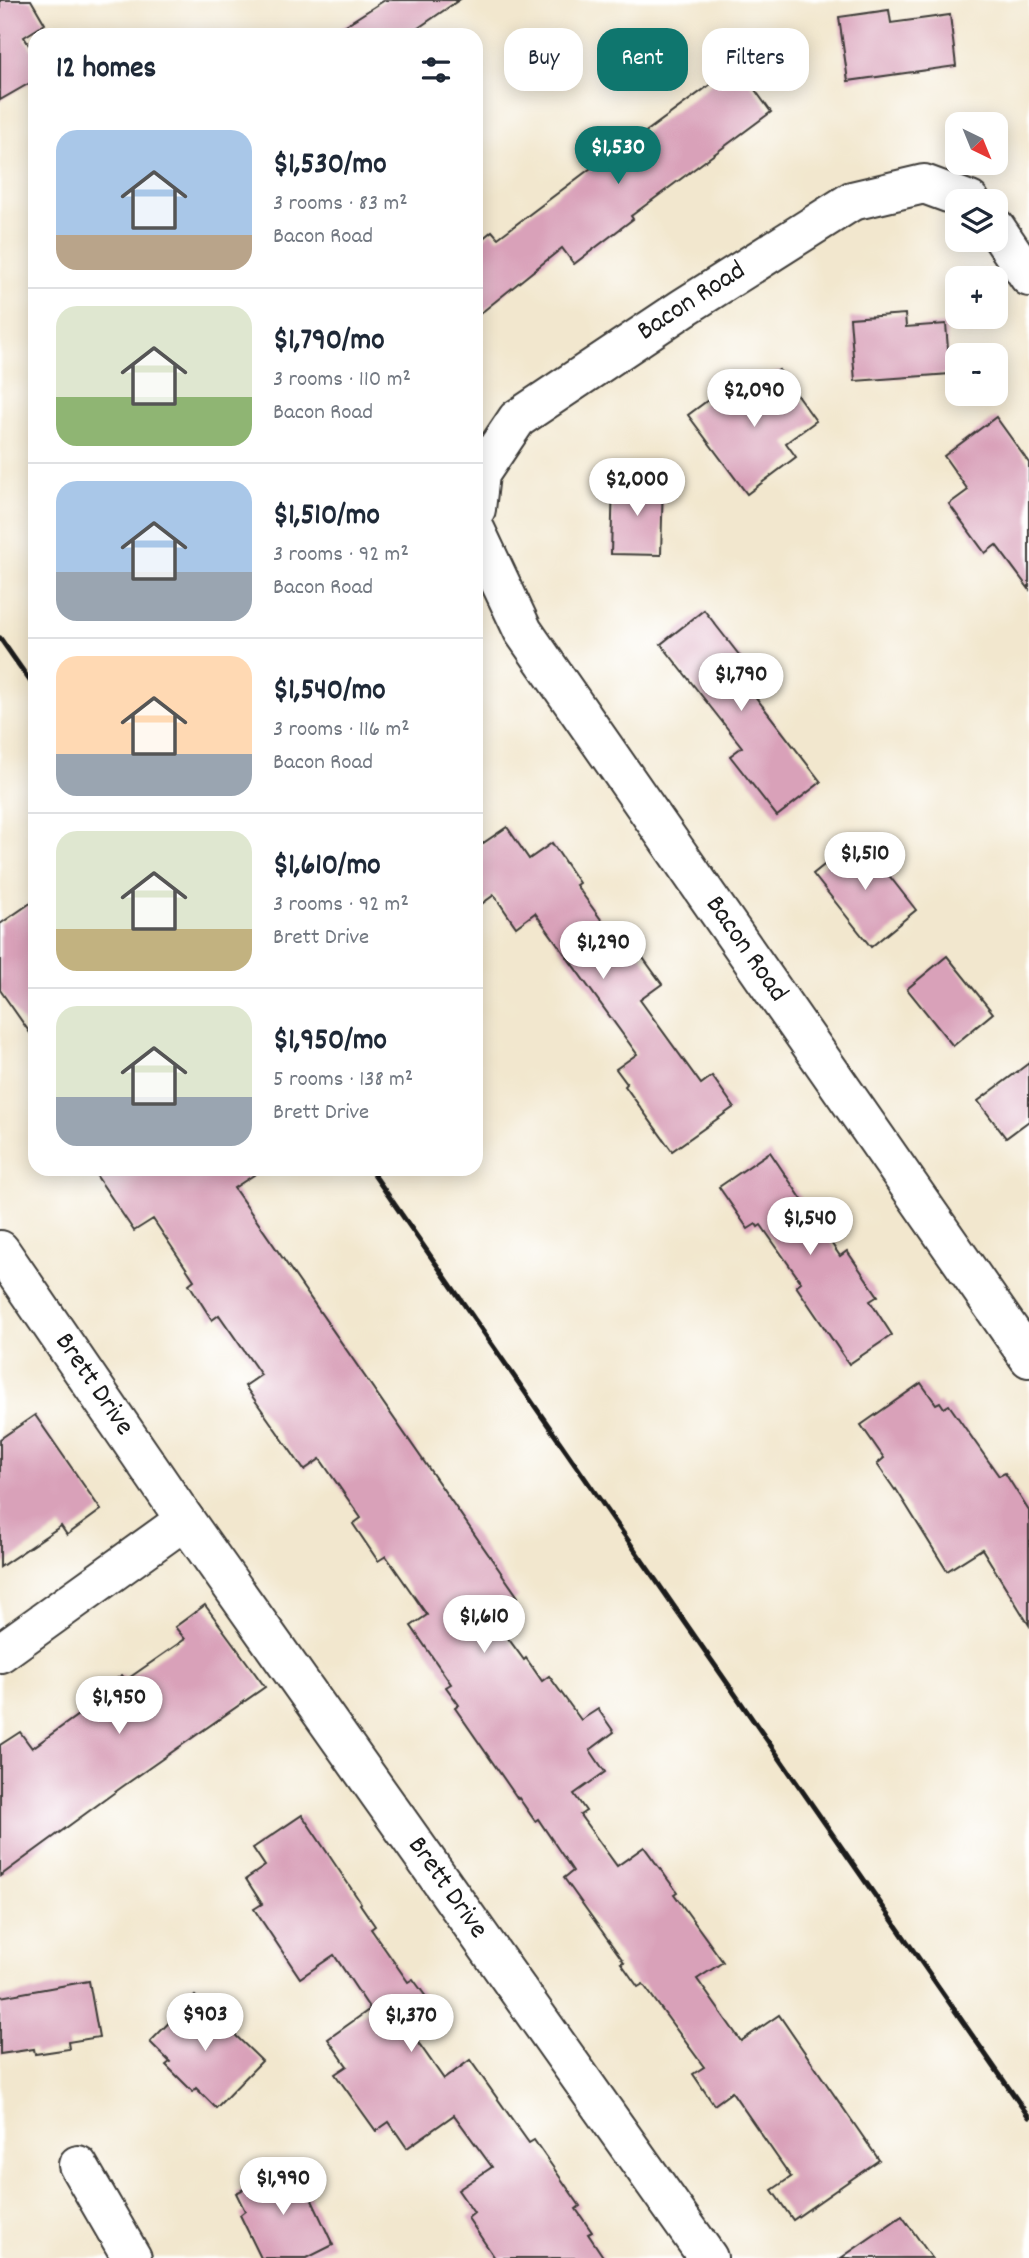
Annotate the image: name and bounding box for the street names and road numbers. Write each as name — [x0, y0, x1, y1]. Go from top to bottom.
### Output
street label: Bacon Road — [630, 253, 754, 353]
street label: Bacon Road — [694, 888, 796, 1011]
street label: Brett Drive — [43, 1326, 142, 1445]
street label: Brett Drive — [396, 1829, 496, 1948]

